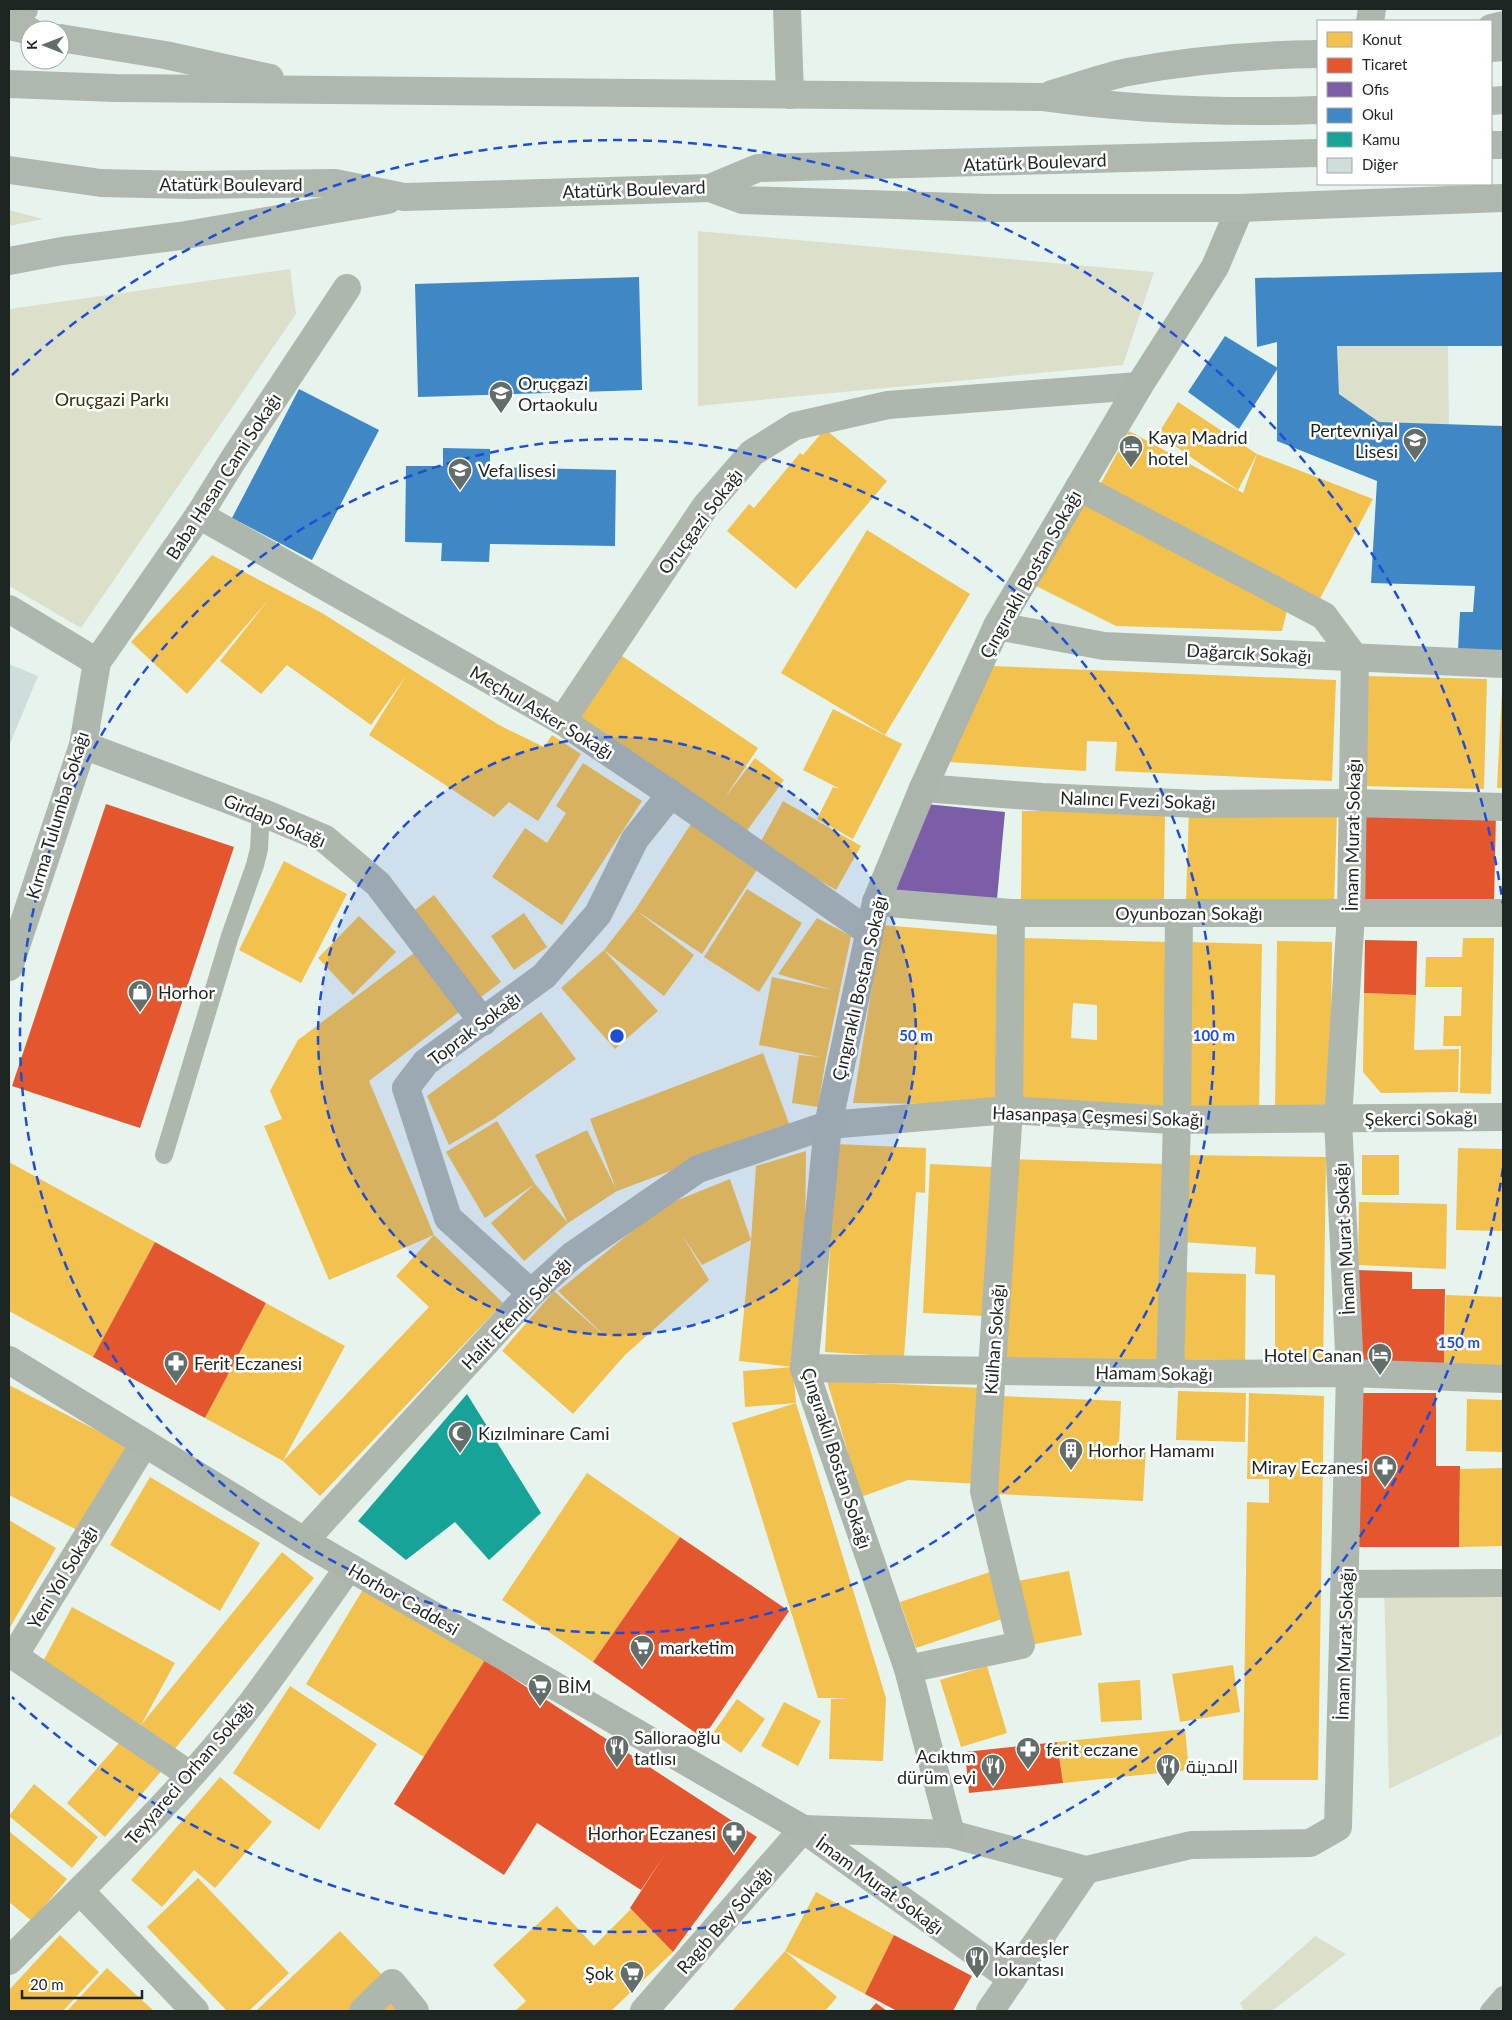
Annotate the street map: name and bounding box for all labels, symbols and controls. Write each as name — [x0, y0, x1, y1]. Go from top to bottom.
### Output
north arrow — [20, 20, 70, 70]
legend — [1317, 20, 1492, 185]
text: Konut — [1362, 30, 1403, 48]
text: K — [23, 40, 40, 50]
text: Ticaret — [1362, 55, 1408, 73]
text: Ofis — [1362, 80, 1389, 98]
text: Okul — [1362, 105, 1393, 123]
text: Kamu — [1362, 130, 1400, 148]
street label: Atatürk Boulevard — [963, 149, 1107, 175]
text: Diğer — [1362, 155, 1398, 173]
street label: Atatürk Boulevard — [159, 173, 303, 195]
street label: Atatürk Boulevard — [562, 176, 706, 202]
place label: Oruçgazi Ortaokulu — [518, 372, 598, 415]
school or university icon: Oruçgazi Ortaokulu — [488, 380, 514, 414]
park label: Oruçgazi Parkı — [55, 388, 169, 410]
street label: Baba Hasan Cami Sokağı — [161, 389, 285, 563]
place label: Pertevniyal Lisesi — [1310, 419, 1398, 462]
place label: Kaya Madrid hotel — [1148, 426, 1248, 469]
school or university icon: Pertevniyal Lisesi — [1402, 427, 1428, 461]
hotel icon: Kaya Madrid hotel — [1118, 434, 1144, 468]
school or university icon: Vefa lisesi — [447, 457, 473, 491]
place label: Vefa lisesi — [478, 459, 556, 481]
street label: Oruçgazi Sokağı — [653, 464, 747, 578]
street label: Çıngıraklı Bostan Sokağı — [975, 486, 1085, 662]
street label: Dağarcık Sokağı — [1186, 639, 1312, 667]
street label: Meçhul Asker Sokağı — [466, 660, 618, 764]
street label: Kırma Tulumba Sokağı — [21, 729, 93, 901]
street label: İmam Murat Sokağı — [1340, 758, 1364, 912]
street label: Nalıncı Fvezi Sokağı — [1060, 786, 1216, 814]
street label: Girdap Sokağı — [221, 789, 329, 851]
street label: Çıngıraklı Bostan Sokağı — [827, 893, 891, 1083]
street label: Oyunbozan Sokağı — [1115, 902, 1263, 924]
shop icon: Horhor — [127, 979, 153, 1013]
place label: Horhor — [158, 981, 215, 1003]
street label: Toprak Sokağı — [424, 986, 524, 1070]
text: 50 m — [899, 1026, 933, 1044]
text: 100 m — [1193, 1026, 1235, 1044]
centre of rings — [608, 1027, 626, 1045]
street label: Hasanpaşa Çeşmesi Sokağı — [992, 1101, 1204, 1131]
street label: Şekerci Sokağı — [1364, 1106, 1478, 1130]
street label: İmam Murat Sokağı — [1329, 1162, 1359, 1316]
street label: Halit Efendi Sokağı — [457, 1252, 575, 1374]
street label: Külhan Sokağı — [979, 1283, 1009, 1395]
text: 150 m — [1438, 1333, 1480, 1351]
hotel icon: Hotel Canan — [1367, 1342, 1393, 1376]
place label: Hotel Canan — [1264, 1344, 1362, 1366]
pharmacy icon: Ferit Eczanesi — [163, 1350, 189, 1384]
place label: Ferit Eczanesi — [194, 1352, 302, 1374]
street label: Hamam Sokağı — [1095, 1361, 1213, 1385]
street label: Çıngıraklı Bostan Sokağı — [797, 1365, 877, 1551]
mosque icon: Kızılminare Cami — [447, 1420, 473, 1454]
place label: Kızılminare Cami — [478, 1422, 609, 1444]
building icon: Horhor Hamamı — [1058, 1437, 1084, 1471]
place label: Horhor Hamamı — [1088, 1439, 1215, 1461]
pharmacy icon: Miray Eczanesi — [1372, 1454, 1398, 1488]
place label: Miray Eczanesi — [1251, 1456, 1368, 1478]
street label: Yeni Yol Sokağı — [22, 1521, 102, 1633]
street label: Horhor Caddesi — [345, 1558, 463, 1640]
street label: İmam Murat Sokağı — [1330, 1567, 1358, 1721]
supermarket icon: marketim — [629, 1634, 655, 1668]
place label: marketim — [660, 1636, 734, 1658]
supermarket icon: BİM — [527, 1673, 553, 1707]
place label: BİM — [558, 1675, 591, 1697]
street label: Teyyareci Orhan Sokağı — [120, 1695, 258, 1849]
place label: Salloraoğlu tatlısı — [634, 1726, 720, 1769]
restaurant icon: Salloraoğlu tatlısı — [604, 1734, 630, 1768]
pharmacy icon: ferit eczane — [1015, 1736, 1041, 1770]
place label: ferit eczane — [1046, 1738, 1138, 1760]
place label: Acıktım dürüm evi — [897, 1745, 976, 1788]
restaurant icon: Acıktım dürüm evi — [980, 1753, 1006, 1787]
restaurant icon: المدينة — [1155, 1753, 1181, 1787]
place label: المدينة — [1186, 1755, 1238, 1777]
pharmacy icon: Horhor Eczanesi — [721, 1820, 747, 1854]
place label: Horhor Eczanesi — [587, 1822, 716, 1844]
street label: İmam Murat Sokağı — [812, 1831, 948, 1939]
street label: Ragıb Bey Sokağı — [672, 1862, 776, 1978]
place label: Kardeşler lokantası — [994, 1937, 1069, 1980]
restaurant icon: Kardeşler lokantası — [964, 1945, 990, 1979]
supermarket icon: Şok — [619, 1960, 645, 1994]
place label: Şok — [585, 1962, 615, 1984]
scale bar — [22, 1968, 142, 2000]
text: 20 m — [30, 1975, 64, 1993]

